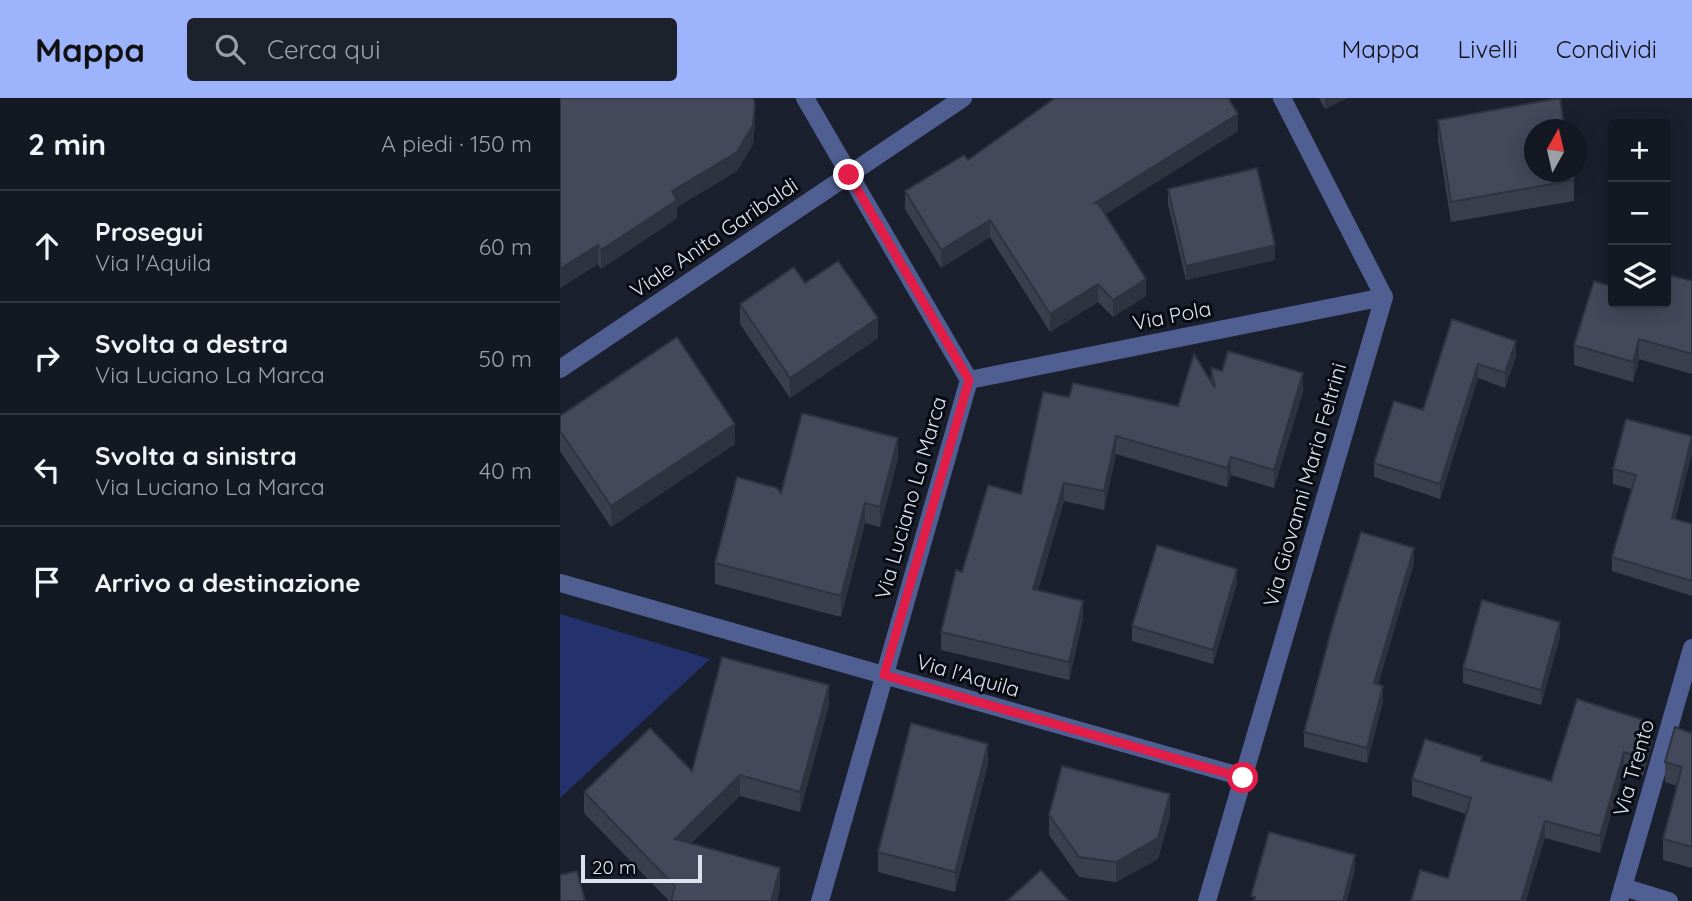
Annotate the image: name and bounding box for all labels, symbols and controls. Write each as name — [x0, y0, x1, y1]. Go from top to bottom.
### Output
search box — [187, 18, 677, 81]
text: Mappa — [35, 29, 145, 70]
icon: search — [211, 30, 249, 68]
text: Cerca qui — [267, 33, 380, 66]
text: Mappa — [1342, 34, 1420, 64]
text: Livelli — [1458, 34, 1518, 64]
text: Condividi — [1556, 34, 1657, 64]
north arrow — [1524, 119, 1587, 182]
map controls — [1608, 119, 1671, 308]
button: + — [1608, 119, 1671, 182]
text: 2 min — [28, 125, 106, 163]
text: A piedi · 150 m — [381, 129, 532, 158]
route end — [833, 159, 864, 190]
street label: Viale Anita Garibaldi — [625, 171, 802, 303]
button: − — [1608, 182, 1671, 245]
text: Prosegui — [95, 215, 203, 248]
icon: ahead — [28, 227, 66, 265]
text: 60 m — [479, 232, 532, 261]
button: layers — [1608, 245, 1671, 308]
text: Via l'Aquila — [95, 248, 211, 277]
street label: Via Pola — [1130, 295, 1213, 335]
text: Svolta a destra — [95, 327, 288, 360]
icon: right — [28, 339, 66, 377]
text: 50 m — [479, 344, 532, 373]
text: Via Luciano La Marca — [95, 360, 325, 389]
street label: Via Giovanni Maria Feltrini — [1257, 360, 1351, 610]
street label: Via Luciano La Marca — [869, 393, 951, 602]
text: Svolta a sinistra — [95, 439, 297, 472]
icon: left — [28, 451, 66, 489]
text: 40 m — [479, 456, 532, 485]
text: Via Luciano La Marca — [95, 472, 325, 501]
icon: arrive — [28, 563, 66, 601]
text: Arrivo a destinazione — [95, 566, 361, 599]
street label: Via l'Aquila — [914, 648, 1023, 702]
street label: Via Trento — [1607, 716, 1659, 819]
route start — [1227, 762, 1258, 793]
scale bar — [581, 852, 702, 884]
text: 20 m — [592, 855, 636, 879]

